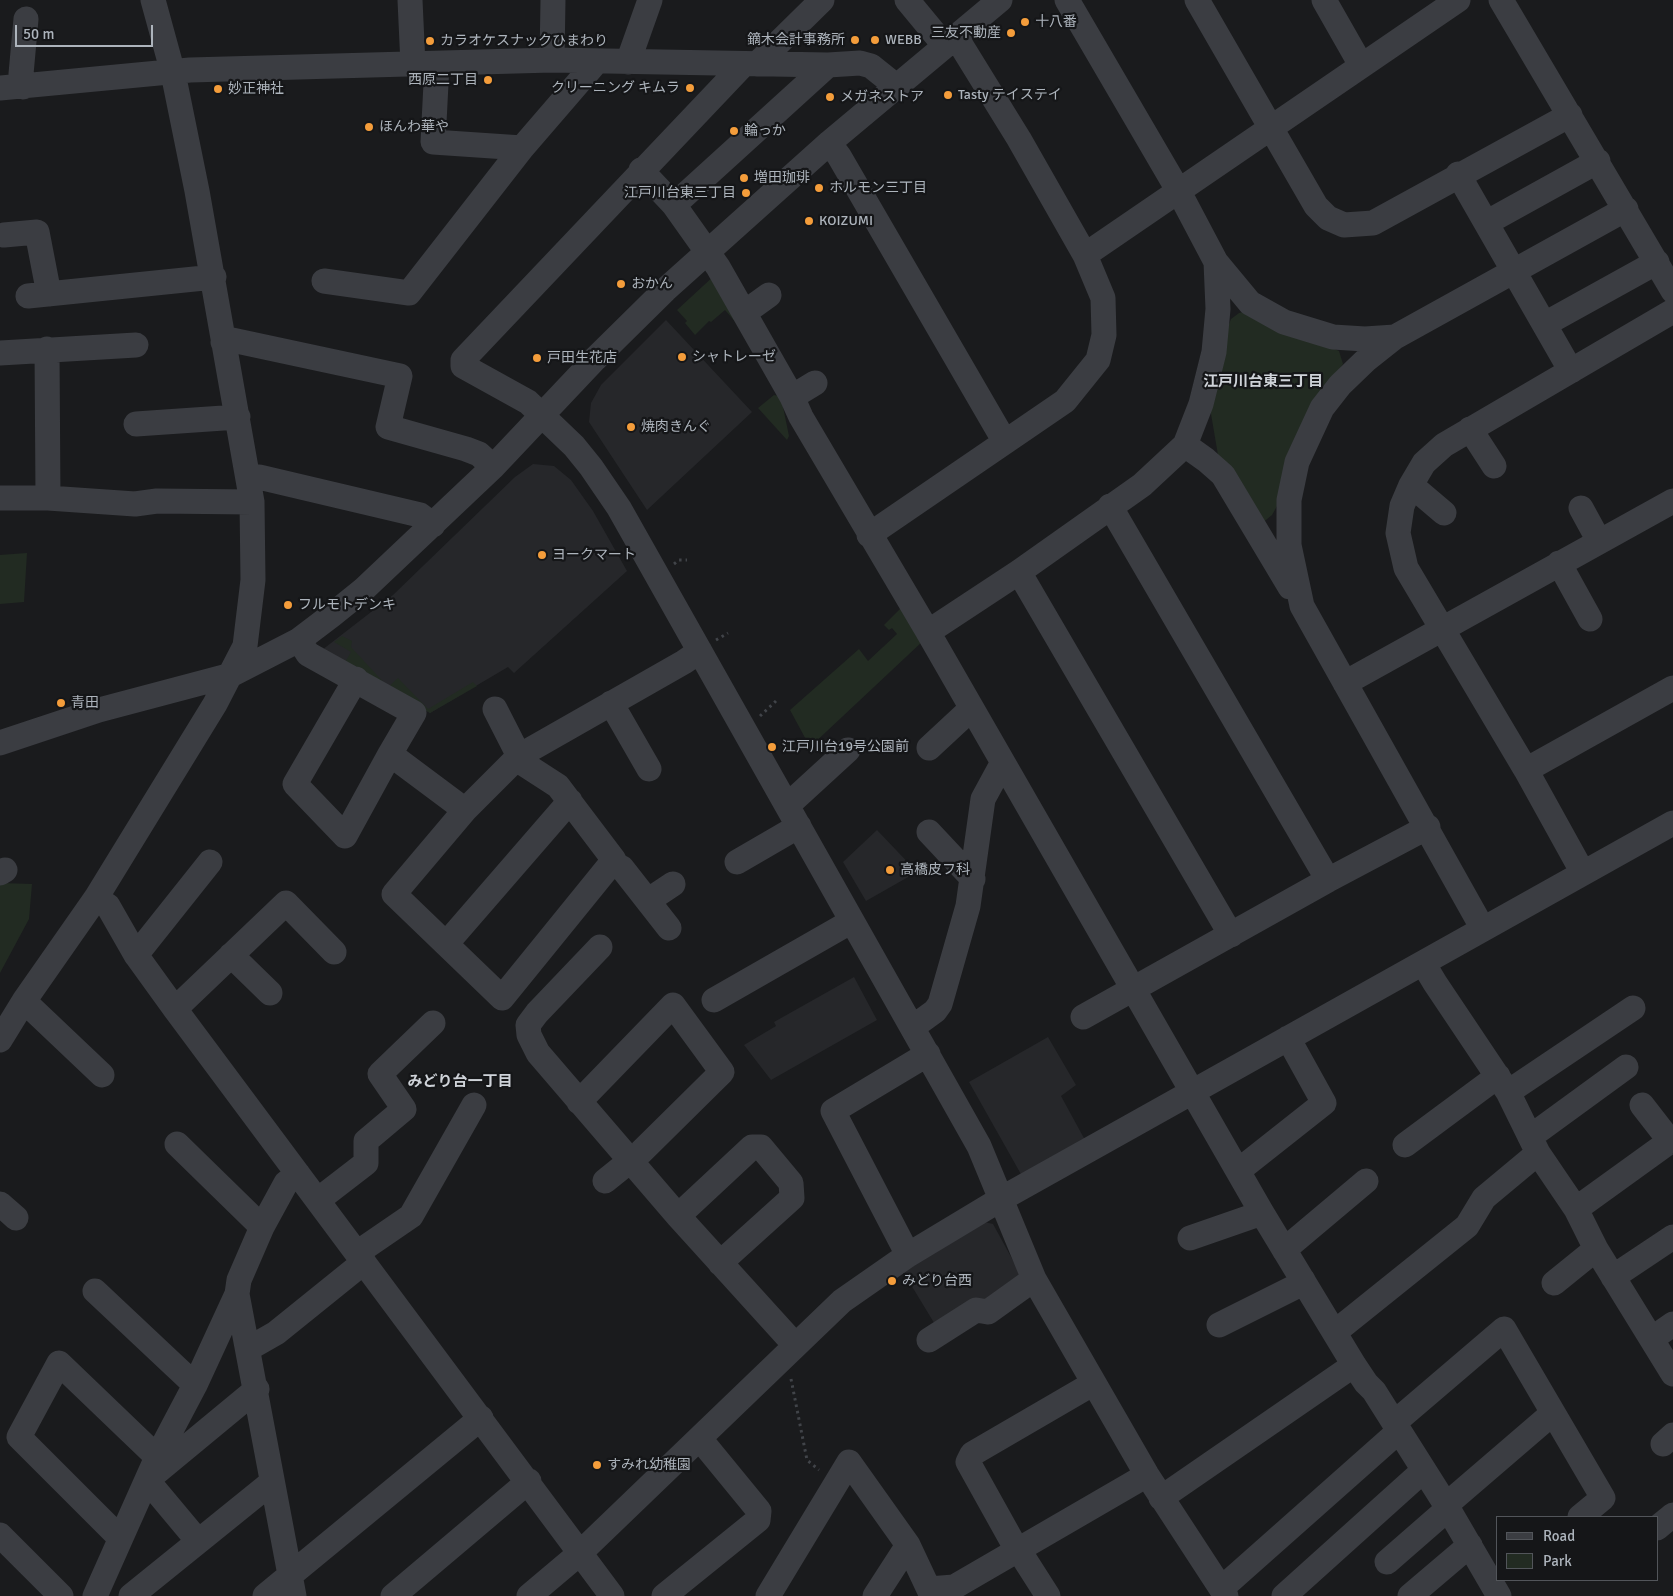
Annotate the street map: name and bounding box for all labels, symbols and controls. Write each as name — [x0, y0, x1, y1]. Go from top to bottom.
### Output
place label: 十八番 — [1035, 14, 1077, 30]
scale bar — [18, 15, 155, 47]
marker: 十八番 — [1019, 16, 1031, 28]
text: 50 m — [23, 25, 54, 43]
place label: 三友不動産 — [931, 25, 1001, 41]
marker: 三友不動産 — [1005, 27, 1017, 39]
place label: 鏑木会計事務所 — [747, 32, 845, 48]
place label: WEBB — [885, 32, 922, 48]
place label: カラオケスナックひまわり — [440, 33, 608, 49]
marker: 鏑木会計事務所 — [849, 34, 861, 46]
marker: WEBB — [869, 34, 881, 46]
marker: カラオケスナックひまわり — [424, 35, 436, 47]
place label: 西原二丁目 — [408, 72, 478, 88]
marker: 西原二丁目 — [482, 74, 494, 86]
place label: クリーニング キムラ — [551, 80, 680, 96]
place label: 妙正神社 — [228, 81, 284, 97]
marker: クリーニング キムラ — [684, 82, 696, 94]
marker: 妙正神社 — [212, 83, 224, 95]
place label: Tasty テイステイ — [958, 87, 1062, 103]
place label: メガネストア — [840, 89, 924, 105]
marker: Tasty テイステイ — [942, 89, 954, 101]
marker: メガネストア — [824, 91, 836, 103]
place label: ほんわ華や — [379, 119, 449, 135]
marker: ほんわ華や — [363, 121, 375, 133]
place label: 輪っか — [744, 123, 786, 139]
marker: 輪っか — [728, 125, 740, 137]
place label: 増田珈琲 — [754, 170, 810, 186]
marker: 増田珈琲 — [738, 172, 750, 184]
place label: ホルモン三丁目 — [829, 180, 927, 196]
marker: ホルモン三丁目 — [813, 182, 825, 194]
place label: 江戸川台東三丁目 — [624, 185, 736, 201]
marker: 江戸川台東三丁目 — [740, 187, 752, 199]
place label: KOIZUMI — [819, 213, 873, 229]
marker: KOIZUMI — [803, 215, 815, 227]
place label: おかん — [631, 276, 673, 292]
marker: おかん — [615, 278, 627, 290]
place label: シャトレーゼ — [692, 349, 776, 365]
place label: 戸田生花店 — [547, 350, 617, 366]
marker: シャトレーゼ — [676, 351, 688, 363]
marker: 戸田生花店 — [531, 352, 543, 364]
district label: 江戸川台東三丁目 — [1203, 373, 1323, 391]
place label: 焼肉きんぐ — [641, 419, 711, 435]
marker: 焼肉きんぐ — [625, 421, 637, 433]
place label: ヨークマート — [552, 547, 636, 563]
marker: ヨークマート — [536, 549, 548, 561]
place label: フルモトデンキ — [298, 597, 396, 613]
marker: フルモトデンキ — [282, 599, 294, 611]
place label: 青田 — [71, 695, 99, 711]
marker: 青田 — [55, 697, 67, 709]
place label: 江戸川台19号公園前 — [782, 739, 909, 755]
marker: 江戸川台19号公園前 — [766, 741, 778, 753]
place label: 高橋皮フ科 — [900, 862, 970, 878]
marker: 高橋皮フ科 — [884, 864, 896, 876]
district label: みどり台一丁目 — [408, 1073, 512, 1091]
place label: みどり台西 — [902, 1273, 972, 1289]
marker: みどり台西 — [886, 1275, 898, 1287]
place label: すみれ幼稚園 — [607, 1457, 691, 1473]
marker: すみれ幼稚園 — [591, 1459, 603, 1471]
legend — [1496, 1516, 1658, 1581]
text: Road — [1543, 1527, 1575, 1545]
text: Park — [1543, 1552, 1572, 1570]

